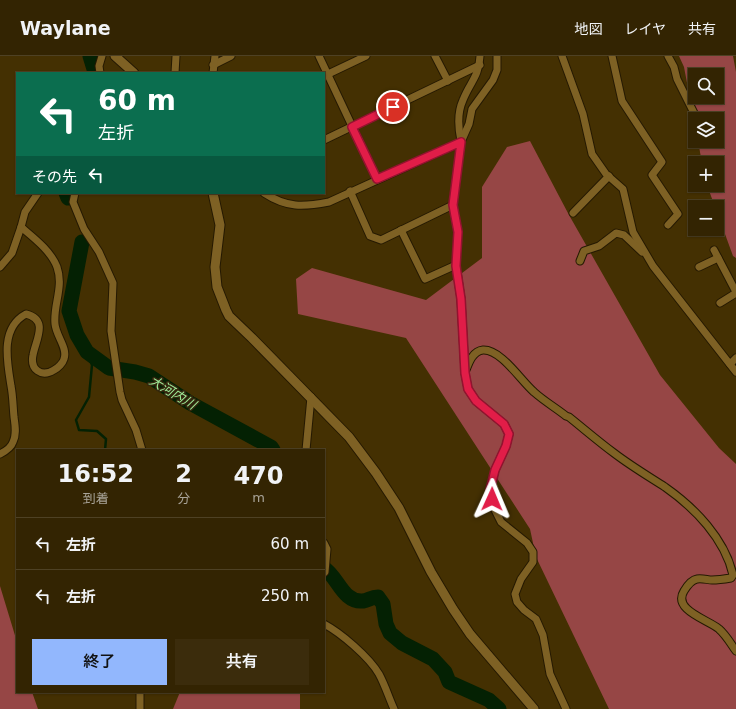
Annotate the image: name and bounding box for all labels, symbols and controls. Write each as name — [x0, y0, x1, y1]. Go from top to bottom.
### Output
text: Waylane — [20, 17, 111, 39]
text: 地図 — [574, 21, 602, 37]
text: レイヤ — [624, 21, 666, 37]
text: 共有 — [688, 21, 716, 37]
map controls — [688, 68, 724, 236]
button: search — [688, 68, 724, 104]
text: 60 m — [98, 84, 176, 117]
icon: left — [32, 88, 84, 140]
pin — [376, 90, 410, 124]
icon: arrive — [382, 96, 404, 118]
button: layers — [688, 112, 724, 148]
text: 左折 — [98, 122, 134, 143]
button: + — [688, 156, 724, 192]
icon: left — [85, 164, 107, 186]
text: その先 — [32, 168, 77, 186]
button: − — [688, 200, 724, 236]
water label: 大河内川 — [147, 373, 201, 413]
text: 16:52 — [57, 460, 134, 488]
text: 2 — [175, 460, 192, 488]
text: 470 — [233, 462, 284, 490]
position arrow — [471, 478, 513, 520]
text: m — [252, 490, 265, 505]
text: 到着 — [83, 491, 109, 506]
text: 分 — [177, 491, 190, 506]
icon: left — [32, 533, 54, 555]
text: 60 m — [271, 535, 309, 553]
text: 左折 — [66, 536, 96, 554]
icon: left — [32, 585, 54, 607]
text: 250 m — [261, 587, 309, 605]
text: 左折 — [66, 588, 96, 606]
button: 終了 — [32, 639, 167, 685]
button: 共有 — [175, 639, 309, 685]

